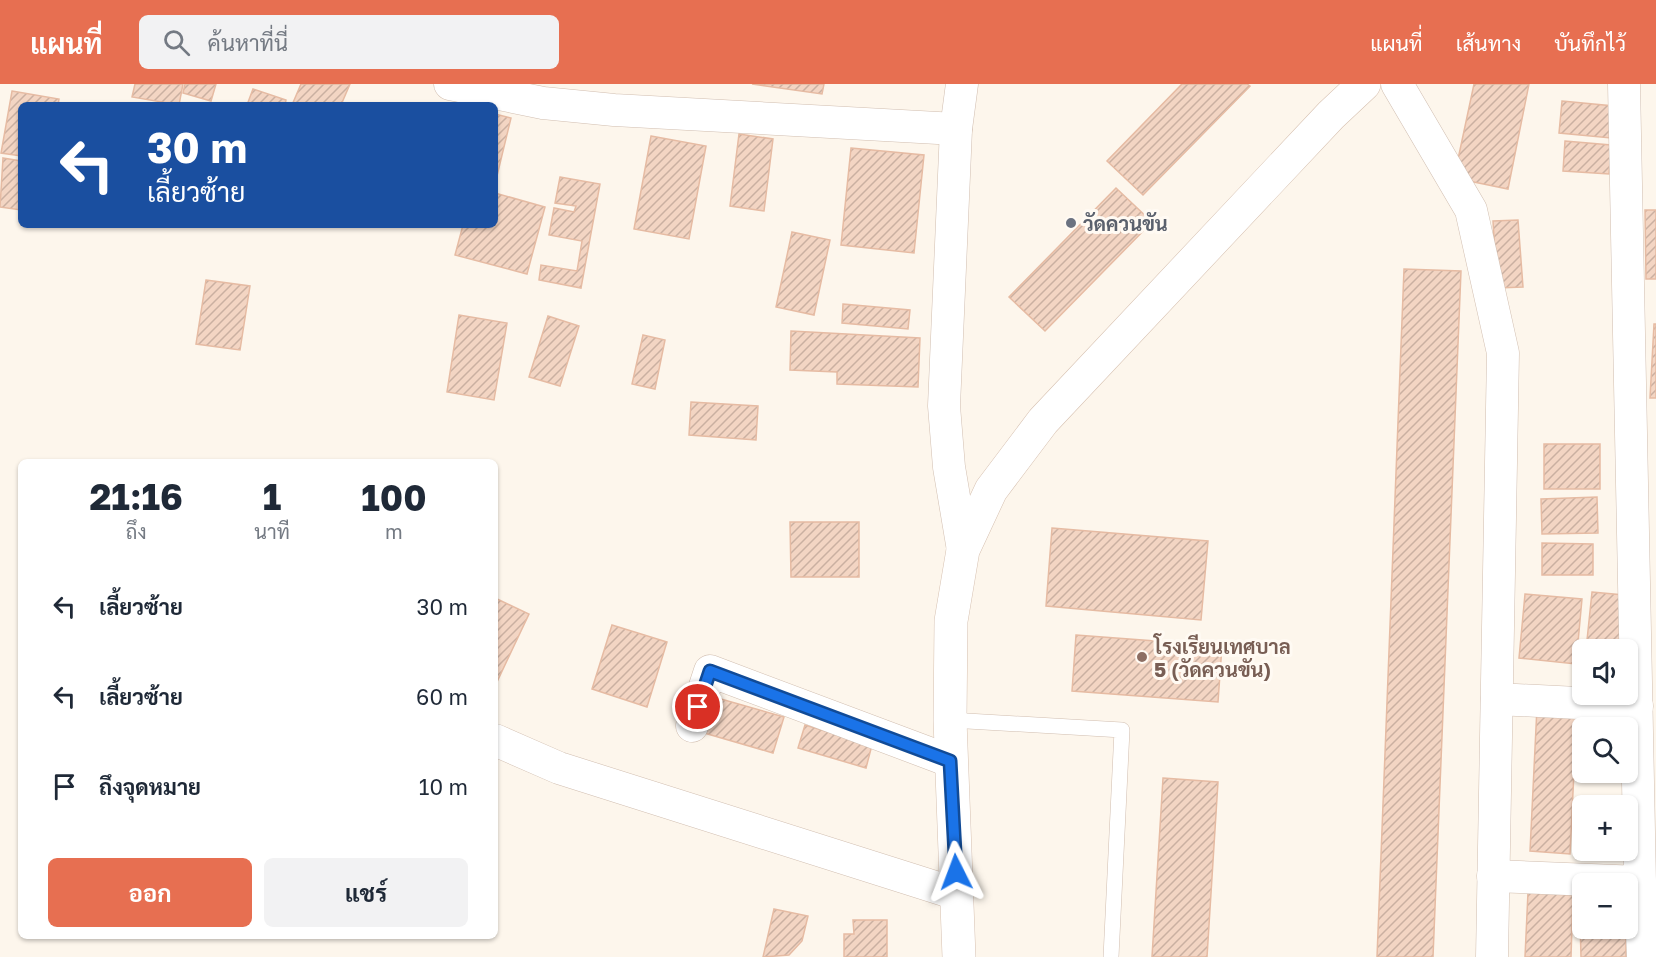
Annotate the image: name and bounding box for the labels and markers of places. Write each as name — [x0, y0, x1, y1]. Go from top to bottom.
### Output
place label: วัดควนขัน — [1083, 211, 1168, 235]
marker: วัดควนขัน — [1064, 216, 1078, 230]
place label: โรงเรียนเทศบาล 5 (วัดควนขัน) — [1153, 633, 1291, 681]
marker: โรงเรียนเทศบาล 5 (วัดควนขัน) — [1135, 650, 1149, 664]
pin — [672, 681, 723, 732]

